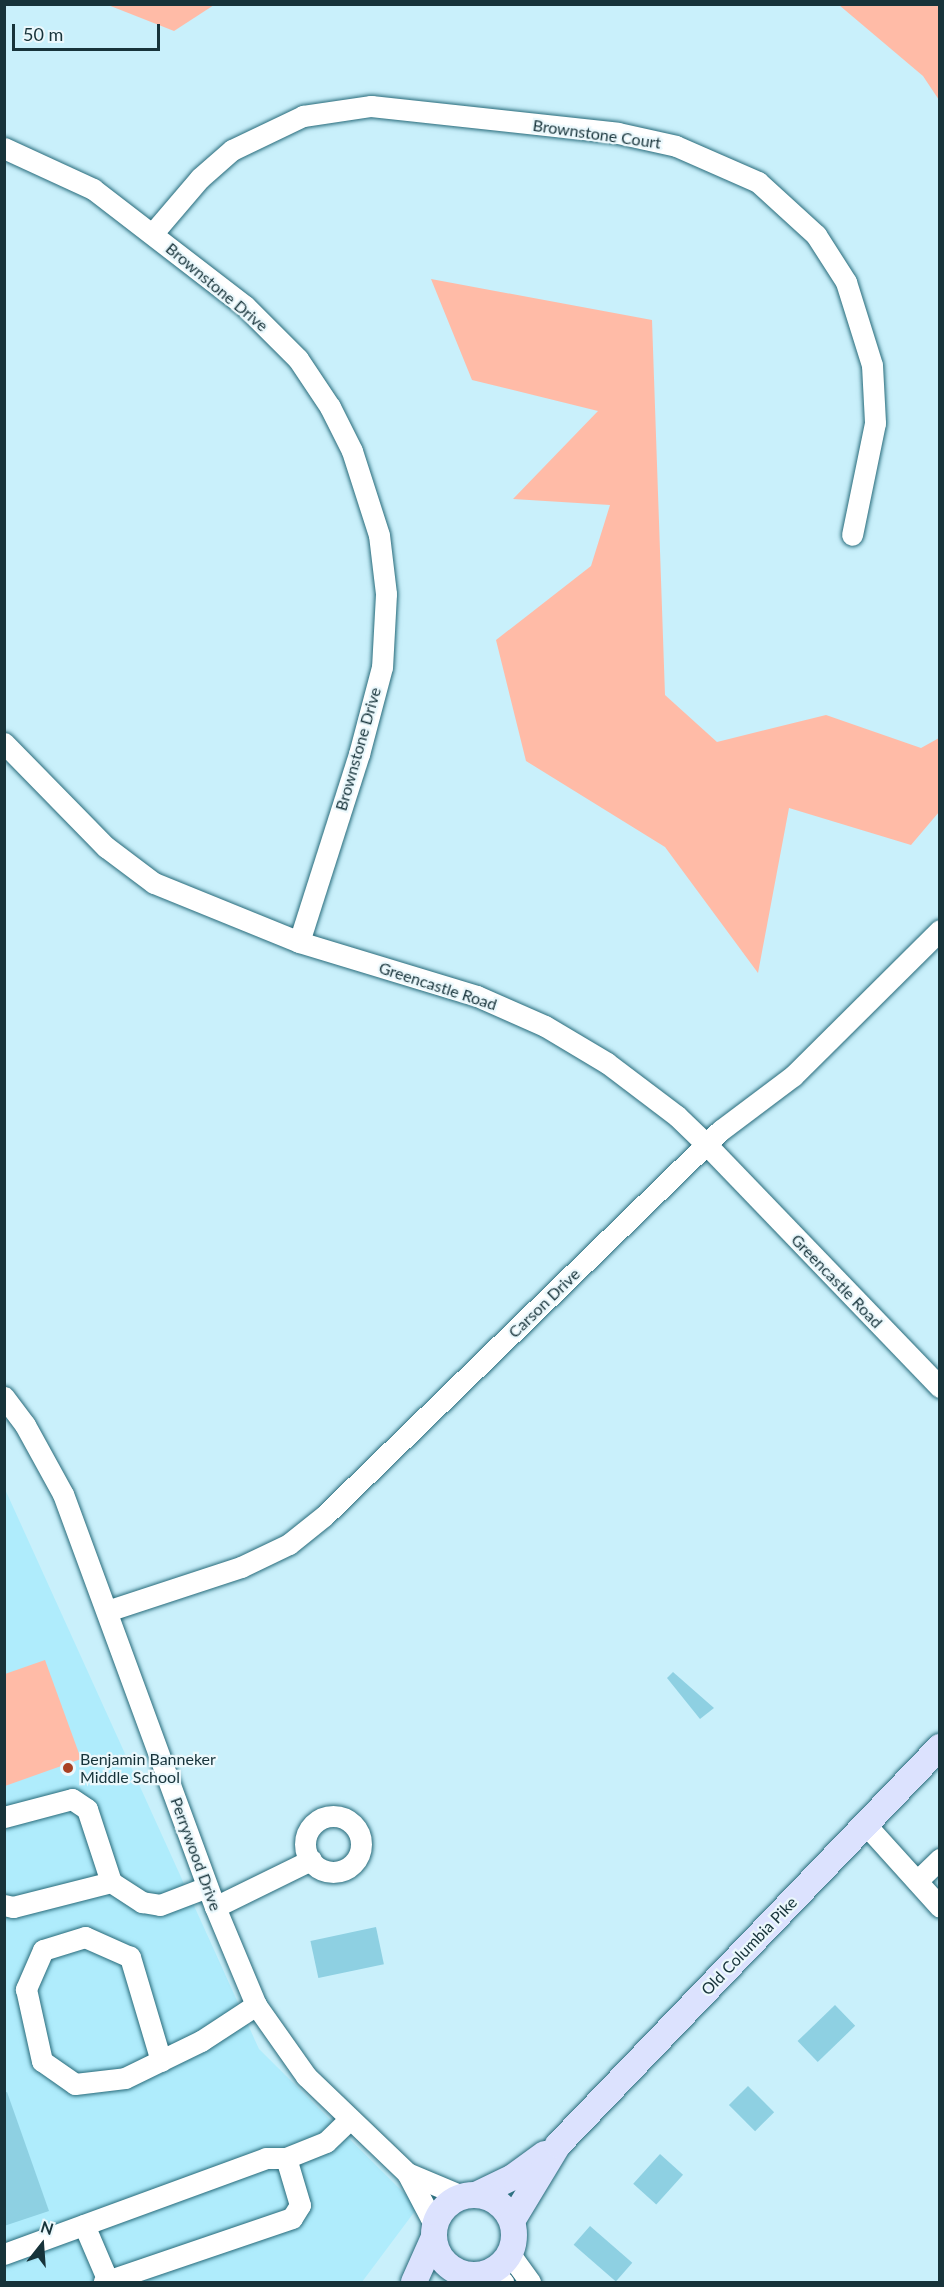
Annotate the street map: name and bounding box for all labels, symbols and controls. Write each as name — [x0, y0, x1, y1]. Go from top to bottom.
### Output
scale bar — [15, 12, 164, 50]
text: 50 m — [23, 23, 63, 45]
street label: Brownstone Court — [532, 115, 662, 153]
street label: Brownstone Drive — [162, 239, 272, 335]
street label: Brownstone Drive — [331, 685, 385, 813]
street label: Greencastle Road — [377, 958, 499, 1014]
street label: Greencastle Road — [787, 1230, 887, 1332]
street label: Carson Drive — [504, 1264, 584, 1342]
place label: Benjamin Banneker Middle School — [80, 1749, 216, 1787]
marker: Benjamin Banneker Middle School — [61, 1761, 75, 1775]
street label: Perrywood Drive — [167, 1795, 225, 1913]
street label: Old Columbia Pike — [697, 1893, 801, 1999]
north arrow — [12, 2215, 72, 2275]
text: N — [39, 2216, 56, 2238]

